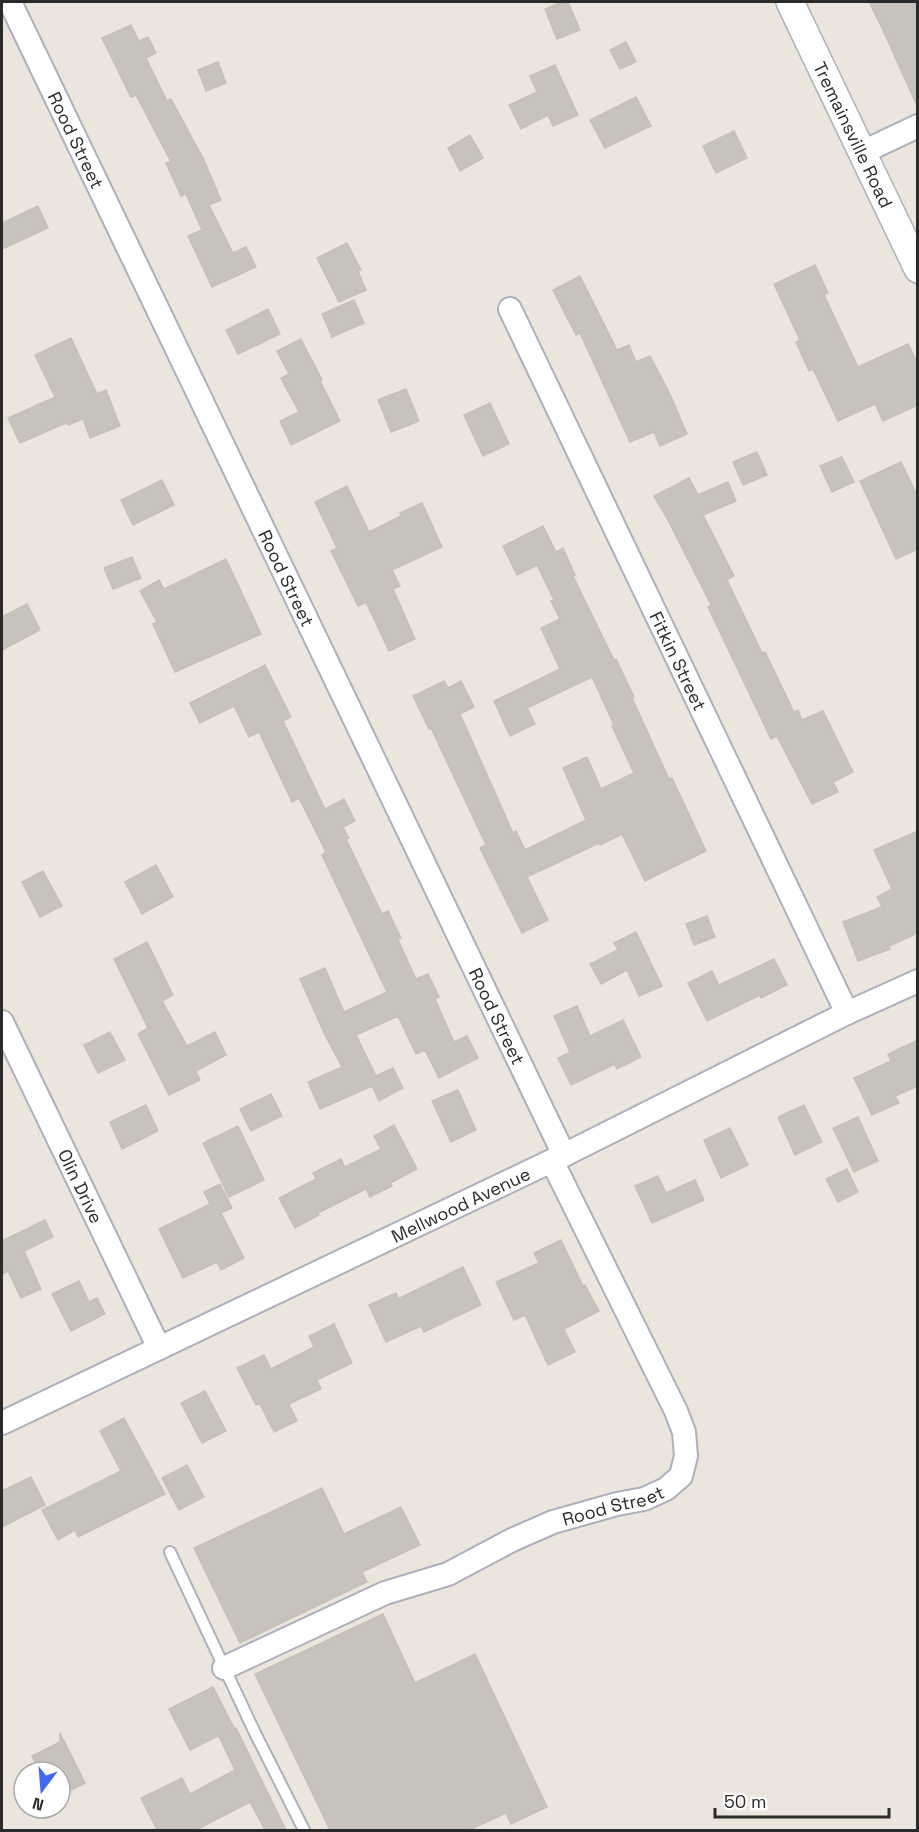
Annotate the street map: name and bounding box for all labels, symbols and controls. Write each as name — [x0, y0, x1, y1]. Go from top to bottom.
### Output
street label: Tremainsville Road — [809, 58, 898, 211]
street label: Rood Street — [43, 88, 109, 192]
street label: Rood Street — [254, 526, 320, 630]
street label: Fitkin Street — [645, 607, 712, 714]
street label: Rood Street — [464, 964, 530, 1068]
street label: Olin Drive — [53, 1145, 109, 1227]
street label: Mellwood Avenue — [387, 1161, 534, 1247]
street label: Rood Street — [559, 1480, 668, 1530]
north arrow — [12, 1760, 72, 1820]
scale bar — [715, 1781, 889, 1819]
text: 50 m — [724, 1790, 766, 1813]
text: N — [30, 1792, 46, 1816]

